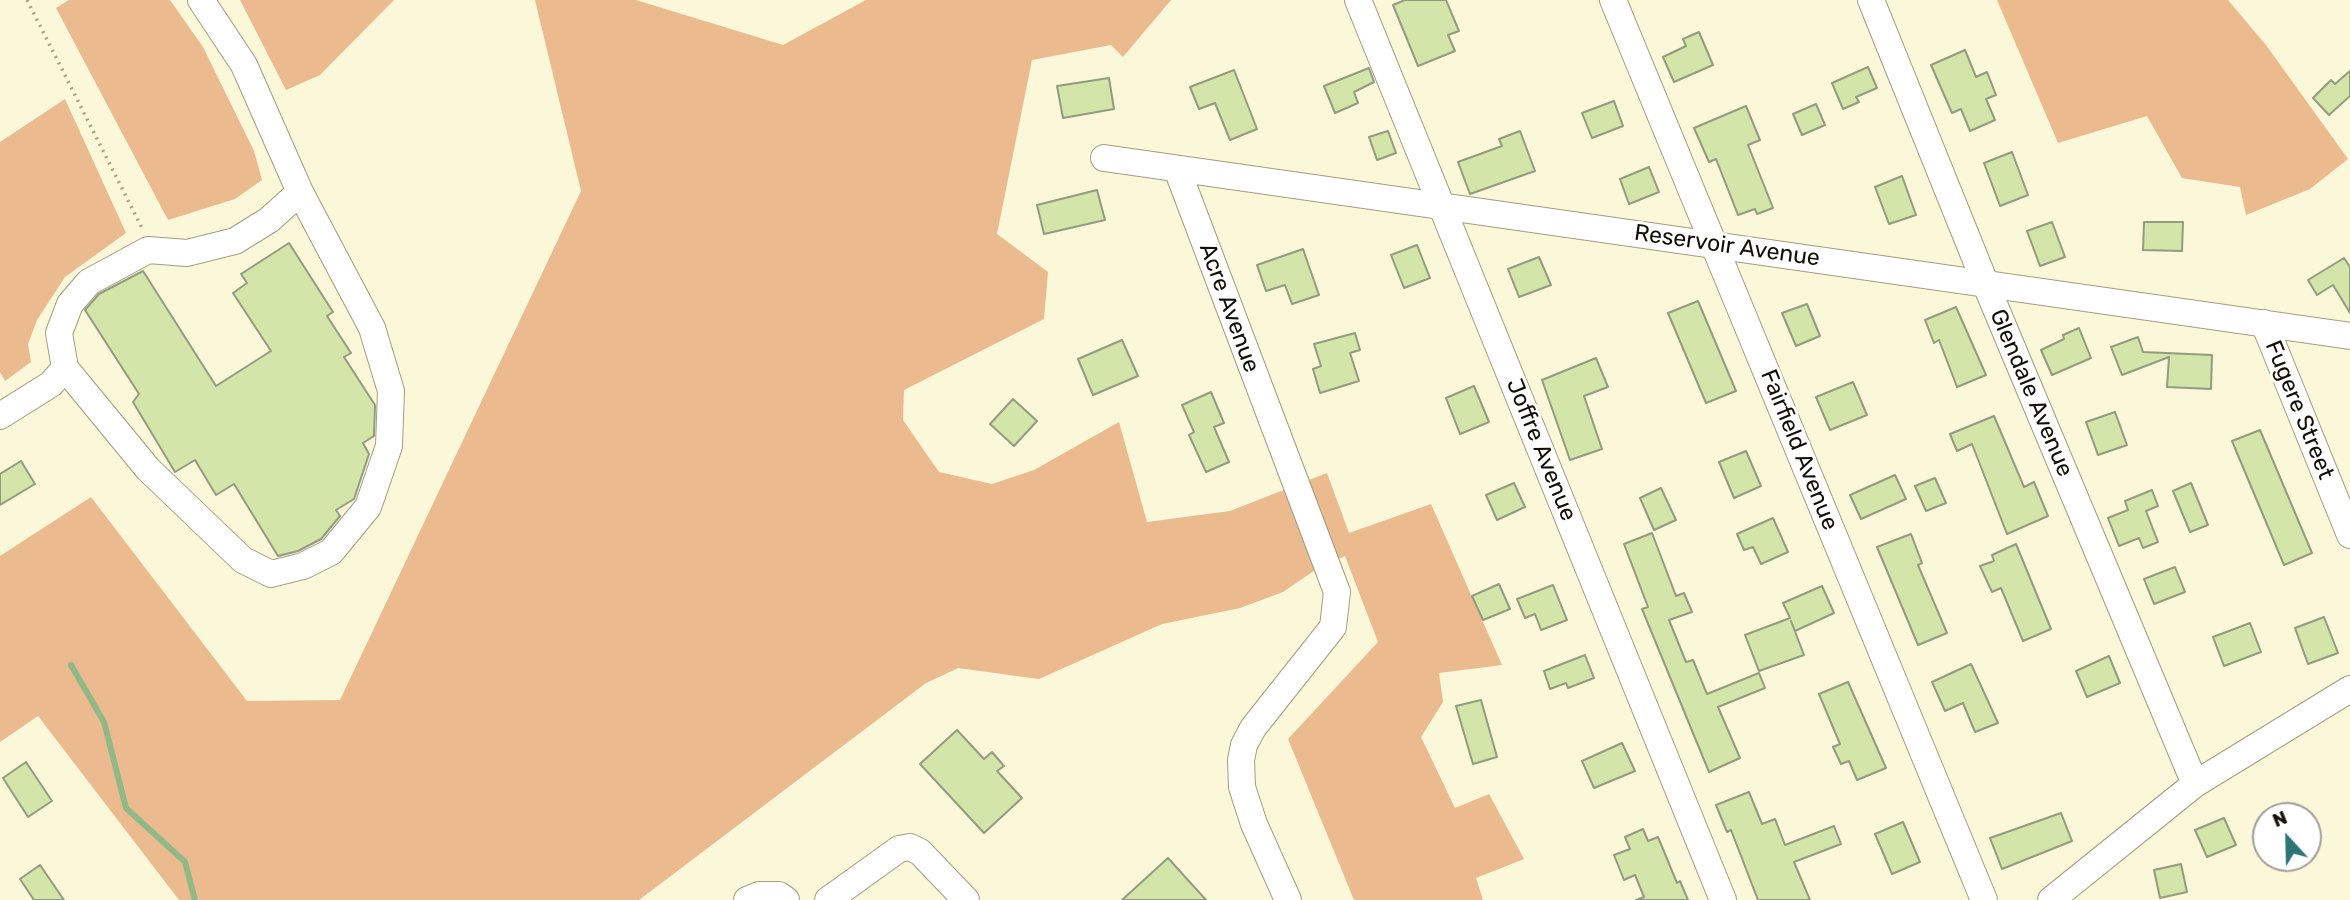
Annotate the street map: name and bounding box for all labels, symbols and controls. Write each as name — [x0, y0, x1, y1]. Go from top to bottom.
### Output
street label: Reservoir Avenue — [1632, 219, 1822, 273]
street label: Acre Avenue — [1193, 240, 1265, 376]
street label: Glendale Avenue — [1983, 305, 2079, 481]
street label: Fugere Street — [2259, 337, 2339, 483]
street label: Fairfield Avenue — [1754, 366, 1844, 534]
street label: Joffre Avenue — [1500, 375, 1582, 525]
north arrow — [2252, 802, 2322, 872]
text: N — [2269, 806, 2290, 832]

